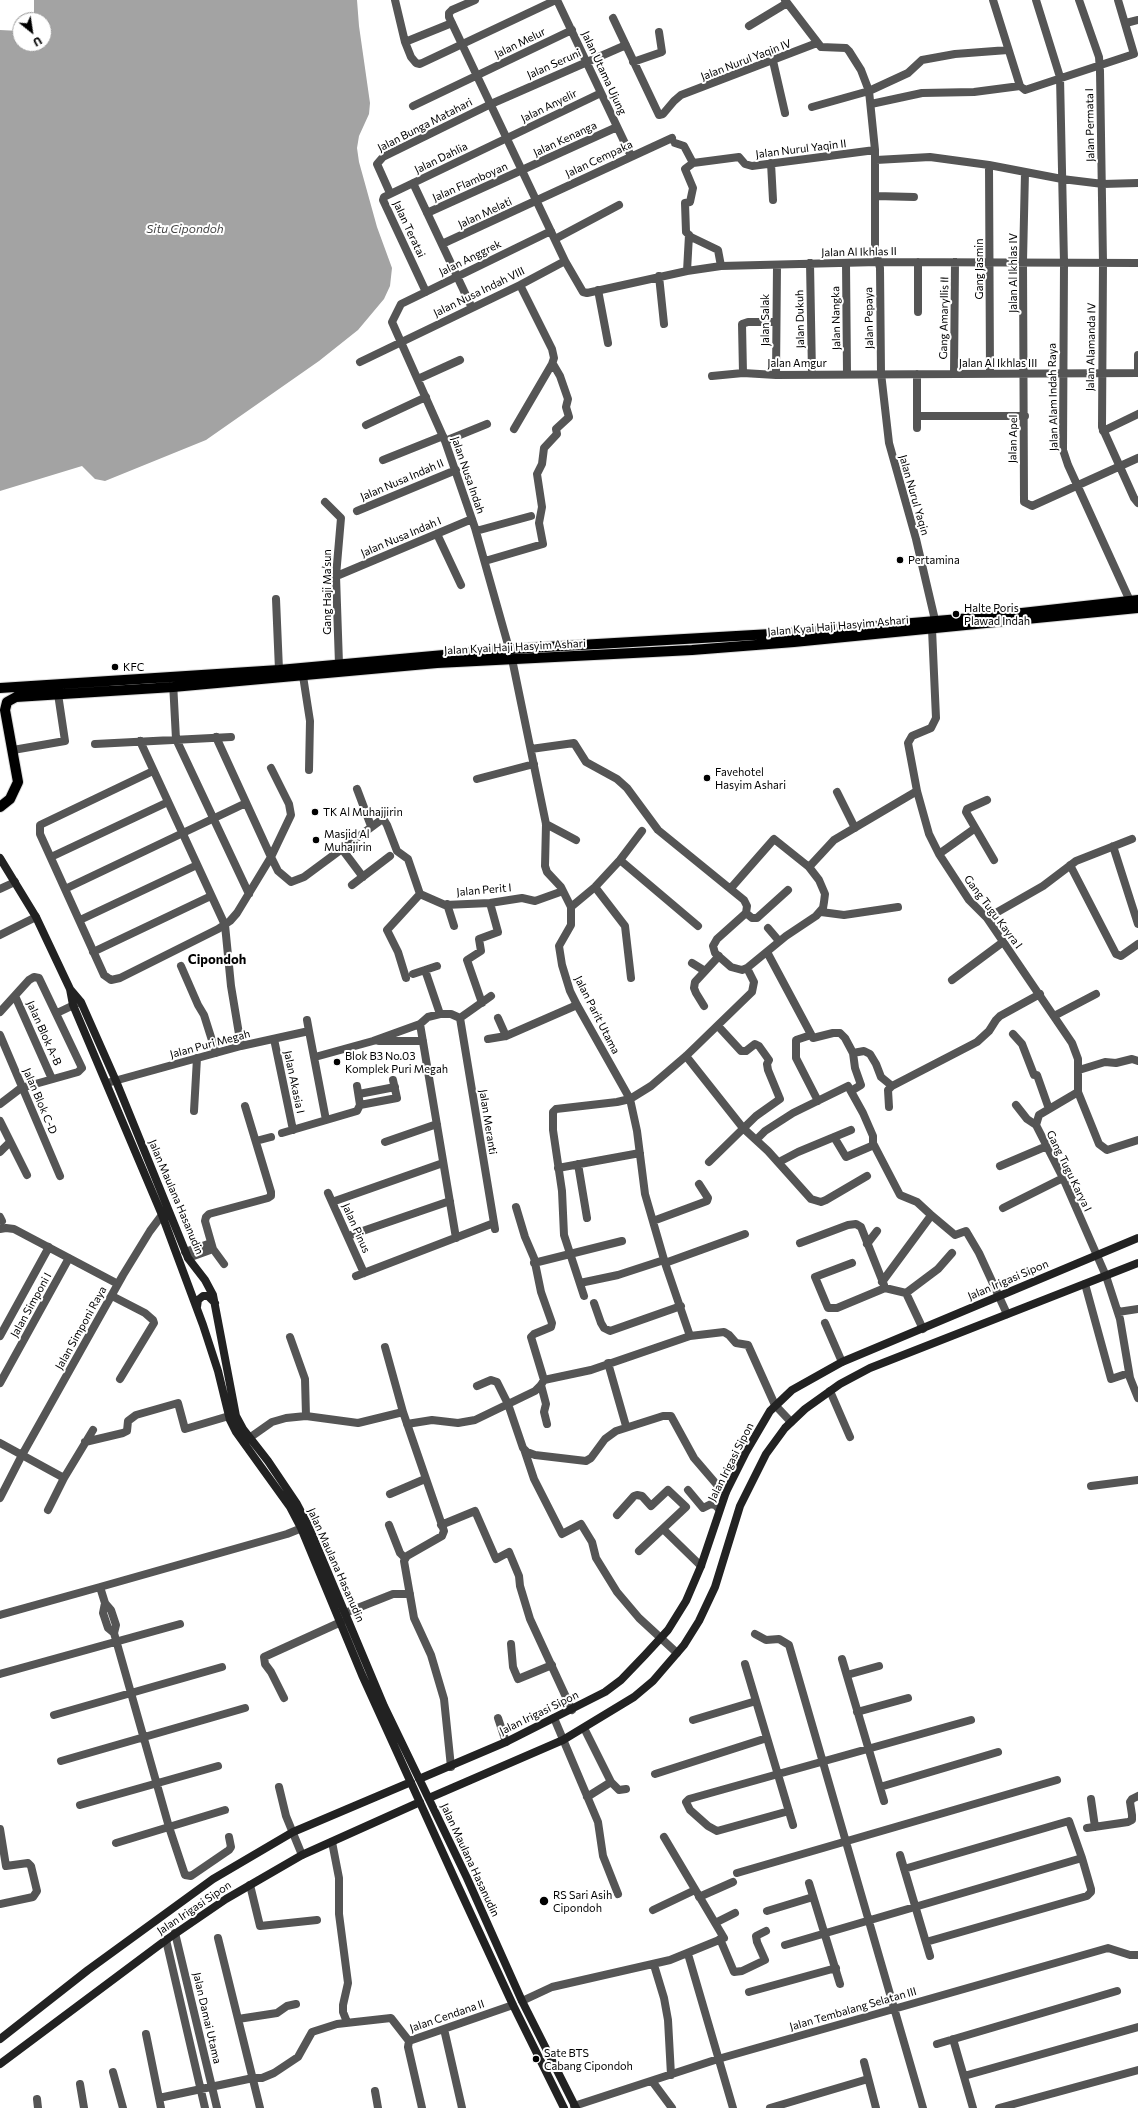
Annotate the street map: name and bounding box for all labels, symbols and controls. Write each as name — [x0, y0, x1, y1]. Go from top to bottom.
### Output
north arrow — [12, 12, 52, 52]
street label: Jalan Melur — [492, 25, 548, 61]
street label: Jalan Utama Ujung — [579, 29, 629, 117]
text: U — [31, 34, 44, 50]
street label: Jalan Nurul Yaqin IV — [699, 37, 793, 83]
street label: Jalan Seruni — [525, 46, 583, 82]
street label: Jalan Anyelir — [519, 87, 579, 125]
street label: Jalan Permata I — [1083, 88, 1097, 162]
street label: Jalan Bunga Matahari — [375, 95, 475, 155]
street label: Jalan Kenanga — [531, 119, 599, 159]
street label: Jalan Nurul Yaqin II — [755, 137, 847, 161]
street label: Jalan Cempaka — [563, 138, 635, 180]
street label: Jalan Dahlia — [412, 139, 470, 177]
street label: Jalan Flamboyan — [430, 160, 510, 204]
street label: Jalan Melati — [456, 195, 514, 231]
street label: Jalan Teratai — [390, 199, 428, 259]
water label: Situ Cipondoh — [146, 222, 224, 236]
street label: Jalan Al Ikhlas IV — [1006, 233, 1020, 313]
street label: Jalan Anggrek — [437, 237, 503, 279]
street label: Gang Jasmin — [972, 239, 986, 299]
street label: Jalan Al Ikhlas II — [821, 245, 897, 259]
street label: Jalan Nusa Indah VIII — [431, 264, 527, 320]
street label: Gang Amaryllis II — [937, 276, 951, 360]
street label: Jalan Nangka — [829, 286, 843, 350]
street label: Jalan Pepaya — [862, 287, 876, 349]
street label: Jalan Dukuh — [793, 290, 807, 348]
street label: Jalan Salak — [758, 294, 772, 346]
street label: Jalan Alamanda IV — [1084, 303, 1098, 391]
street label: Jalan Alam Indah Raya — [1045, 343, 1061, 451]
street label: Jalan Amgur — [767, 356, 827, 370]
street label: Jalan Al Ikhlas III — [959, 356, 1037, 370]
street label: Jalan Apel — [1006, 415, 1020, 463]
street label: Jalan Nusa Indah — [449, 435, 487, 515]
street label: Jalan Nurul Yaqin — [896, 453, 932, 537]
street label: Jalan Nusa Indah II — [358, 456, 446, 504]
street label: Jalan Nusa Indah I — [359, 514, 443, 560]
street label: Gang Haji Ma’sun — [320, 549, 334, 635]
place label: Pertamina — [908, 553, 960, 567]
marker: Pertamina — [895, 555, 905, 565]
place label: Halte Poris Plawad Indah — [964, 601, 1030, 627]
marker: Halte Poris Plawad Indah — [951, 609, 961, 619]
street label: Jalan Kyai Haji Hasyim Ashari — [767, 613, 909, 639]
street label: Jalan Kyai Haji Hasyim Ashari — [444, 637, 586, 657]
place label: KFC — [123, 660, 144, 674]
marker: KFC — [110, 662, 120, 672]
place label: Favehotel Hasyim Ashari — [715, 765, 786, 791]
marker: Favehotel Hasyim Ashari — [702, 773, 712, 783]
place label: TK Al Muhajjirin — [323, 805, 403, 819]
marker: TK Al Muhajjirin — [310, 807, 320, 817]
place label: Masjid Al Muhajirin — [324, 827, 372, 853]
marker: Masjid Al Muhajirin — [311, 835, 321, 845]
street label: Gang Tugu Kayra I — [961, 873, 1025, 951]
street label: Jalan Perit I — [456, 881, 512, 899]
district label: Cipondoh — [188, 952, 246, 968]
street label: Jalan Parit Utama — [572, 974, 622, 1056]
street label: Jalan Blok A-B — [24, 999, 64, 1067]
street label: Jalan Puri Megah — [168, 1027, 252, 1061]
street label: Jalan Akasia I — [281, 1049, 307, 1115]
place label: Blok B3 No.03 Komplek Puri Megah — [345, 1049, 448, 1075]
marker: Blok B3 No.03 Komplek Puri Megah — [332, 1057, 342, 1067]
street label: Jalan Blok C-D — [20, 1066, 60, 1136]
street label: Jalan Meranti — [476, 1088, 500, 1156]
street label: Gang Tugu Karya I — [1044, 1128, 1094, 1214]
street label: Jalan Maulana Hasanudin — [146, 1138, 206, 1256]
street label: Jalan Pinus — [339, 1201, 373, 1255]
street label: Jalan Irigasi Sipon — [966, 1257, 1050, 1303]
street label: Jalan Simponi I — [8, 1270, 54, 1340]
street label: Jalan Simponi Raya — [53, 1284, 109, 1372]
street label: Jalan Irigasi Sipon — [705, 1420, 757, 1504]
street label: Jalan Maulana Hasanudin — [305, 1506, 367, 1624]
street label: Jalan Irigasi Sipon — [497, 1688, 581, 1738]
street label: Jalan Maulana Hasanudin — [438, 1801, 502, 1919]
street label: Jalan Irigasi Sipon — [154, 1878, 234, 1938]
place label: RS Sari Asih Cipondoh — [553, 1888, 612, 1914]
marker: RS Sari Asih Cipondoh — [538, 1895, 550, 1907]
street label: Jalan Damai Utama — [190, 1971, 224, 2065]
street label: Jalan Tembalang Selatan III — [788, 1985, 918, 2033]
street label: Jalan Cendana II — [408, 1997, 486, 2035]
place label: Sate BTS Cabang Cipondoh — [544, 2046, 633, 2072]
marker: Sate BTS Cabang Cipondoh — [531, 2054, 541, 2064]

